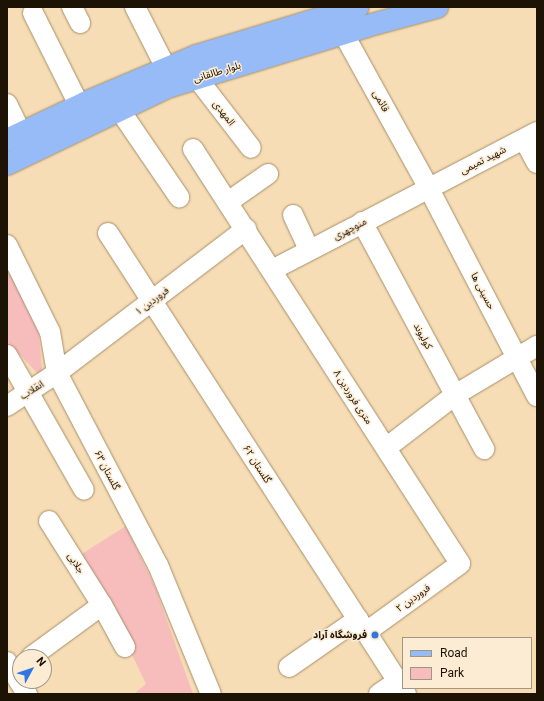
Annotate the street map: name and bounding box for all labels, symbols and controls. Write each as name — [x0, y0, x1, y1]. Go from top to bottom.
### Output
street label: بلوار طالقانی — [192, 59, 242, 85]
street label: قائمی — [370, 88, 392, 114]
street label: المهدی — [210, 98, 238, 128]
street label: شهید تمیمی — [458, 143, 508, 177]
street label: منوچهری — [331, 215, 369, 243]
street label: حسینی ها — [468, 271, 498, 311]
street label: فروردین ۱ — [133, 284, 171, 318]
street label: کولیوند — [411, 321, 435, 351]
street label: ۸ متری فروردین — [331, 368, 375, 426]
street label: انقلاب — [18, 378, 46, 402]
street label: گلستان ۶۲ — [240, 443, 274, 485]
street label: گلستان ۶۳ — [92, 448, 122, 492]
street label: جلایی — [65, 550, 87, 576]
street label: فروردین ۲ — [393, 582, 433, 614]
place label: فروشگاه آراد — [313, 629, 367, 641]
marker: فروشگاه آراد — [370, 630, 380, 640]
legend — [402, 637, 532, 689]
text: Road — [440, 646, 468, 660]
north arrow — [12, 649, 52, 689]
text: N — [33, 654, 48, 669]
text: Park — [440, 666, 464, 680]

